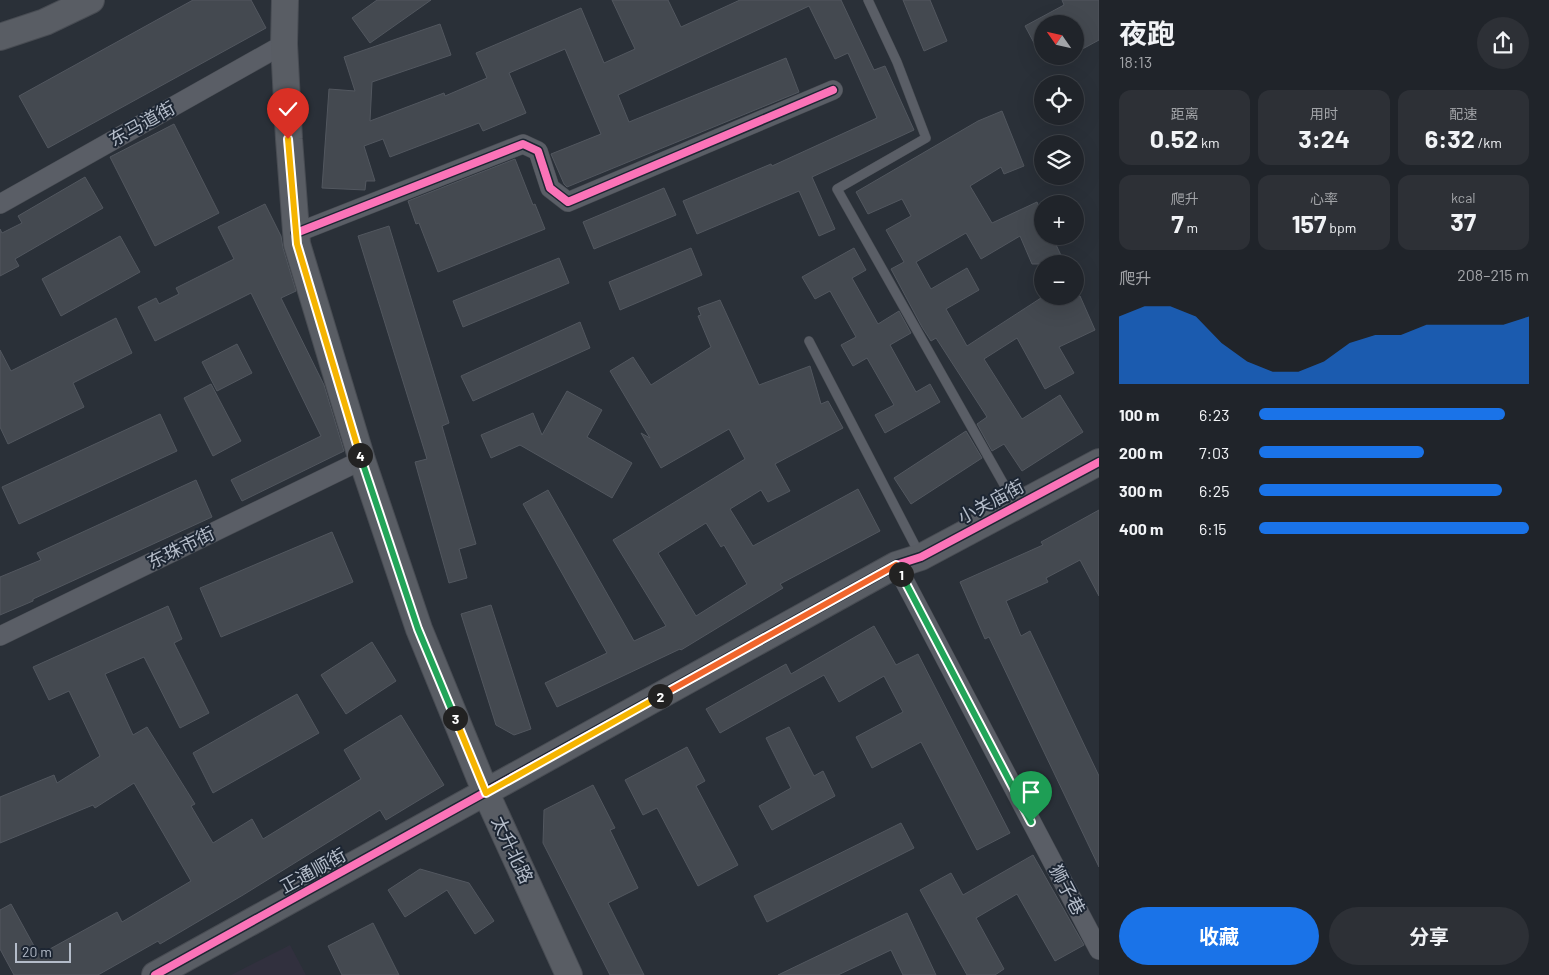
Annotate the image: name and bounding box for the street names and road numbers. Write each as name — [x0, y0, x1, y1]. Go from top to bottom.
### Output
street label: 东马道街 — [105, 96, 178, 150]
street label: 小关庙街 — [954, 475, 1027, 528]
street label: 东珠市街 — [143, 521, 218, 573]
street label: 太升北路 — [488, 812, 538, 887]
street label: 正通顺街 — [276, 843, 349, 897]
street label: 狮子巷 — [1045, 861, 1090, 919]

